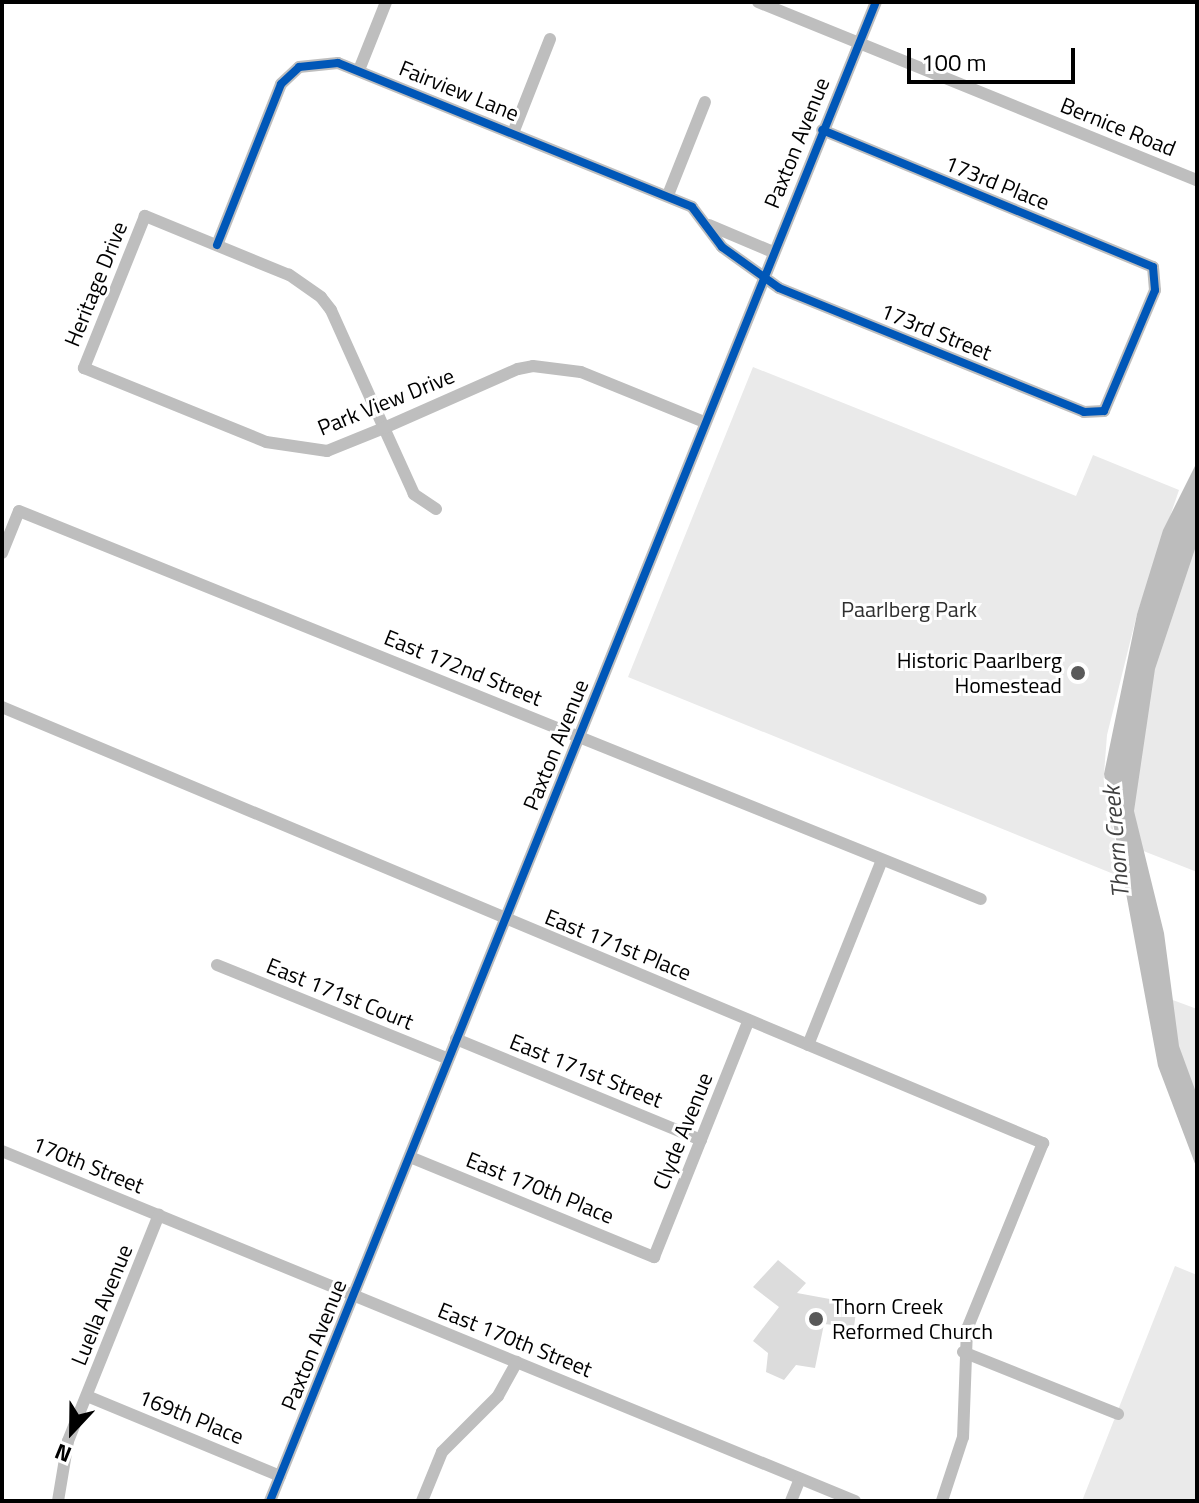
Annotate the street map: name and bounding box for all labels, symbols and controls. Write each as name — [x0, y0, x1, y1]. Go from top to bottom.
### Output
scale bar — [911, 32, 1079, 82]
text: 100 m — [921, 44, 987, 80]
street label: Fairview Lane — [395, 55, 523, 127]
street label: Paxton Avenue — [759, 74, 835, 212]
street label: Bernice Road — [1057, 92, 1179, 162]
street label: 173rd Place — [941, 150, 1053, 216]
street label: Heritage Drive — [59, 218, 133, 350]
street label: 173rd Street — [877, 298, 995, 366]
street label: Park View Drive — [314, 363, 458, 441]
park label: Paarlberg Park — [841, 597, 977, 623]
street label: East 172nd Street — [380, 624, 546, 712]
place label: Historic Paarlberg Homestead — [897, 647, 1062, 698]
marker: Historic Paarlberg Homestead — [1069, 664, 1087, 682]
street label: Paxton Avenue — [518, 676, 594, 814]
water label: Thorn Creek — [1097, 785, 1135, 899]
street label: East 171st Place — [541, 904, 695, 986]
street label: East 171st Court — [263, 953, 417, 1035]
street label: East 171st Street — [506, 1028, 666, 1114]
street label: Clyde Avenue — [648, 1069, 718, 1193]
street label: 170th Street — [28, 1131, 148, 1199]
street label: East 170th Place — [462, 1146, 618, 1230]
street label: Luella Avenue — [66, 1241, 138, 1369]
street label: Paxton Avenue — [276, 1276, 352, 1414]
place label: Thorn Creek Reformed Church — [832, 1293, 993, 1344]
street label: East 170th Street — [434, 1297, 596, 1383]
marker: Thorn Creek Reformed Church — [807, 1310, 825, 1328]
street label: 169th Place — [135, 1384, 247, 1450]
north arrow — [32, 1391, 112, 1471]
text: N — [50, 1435, 76, 1472]

